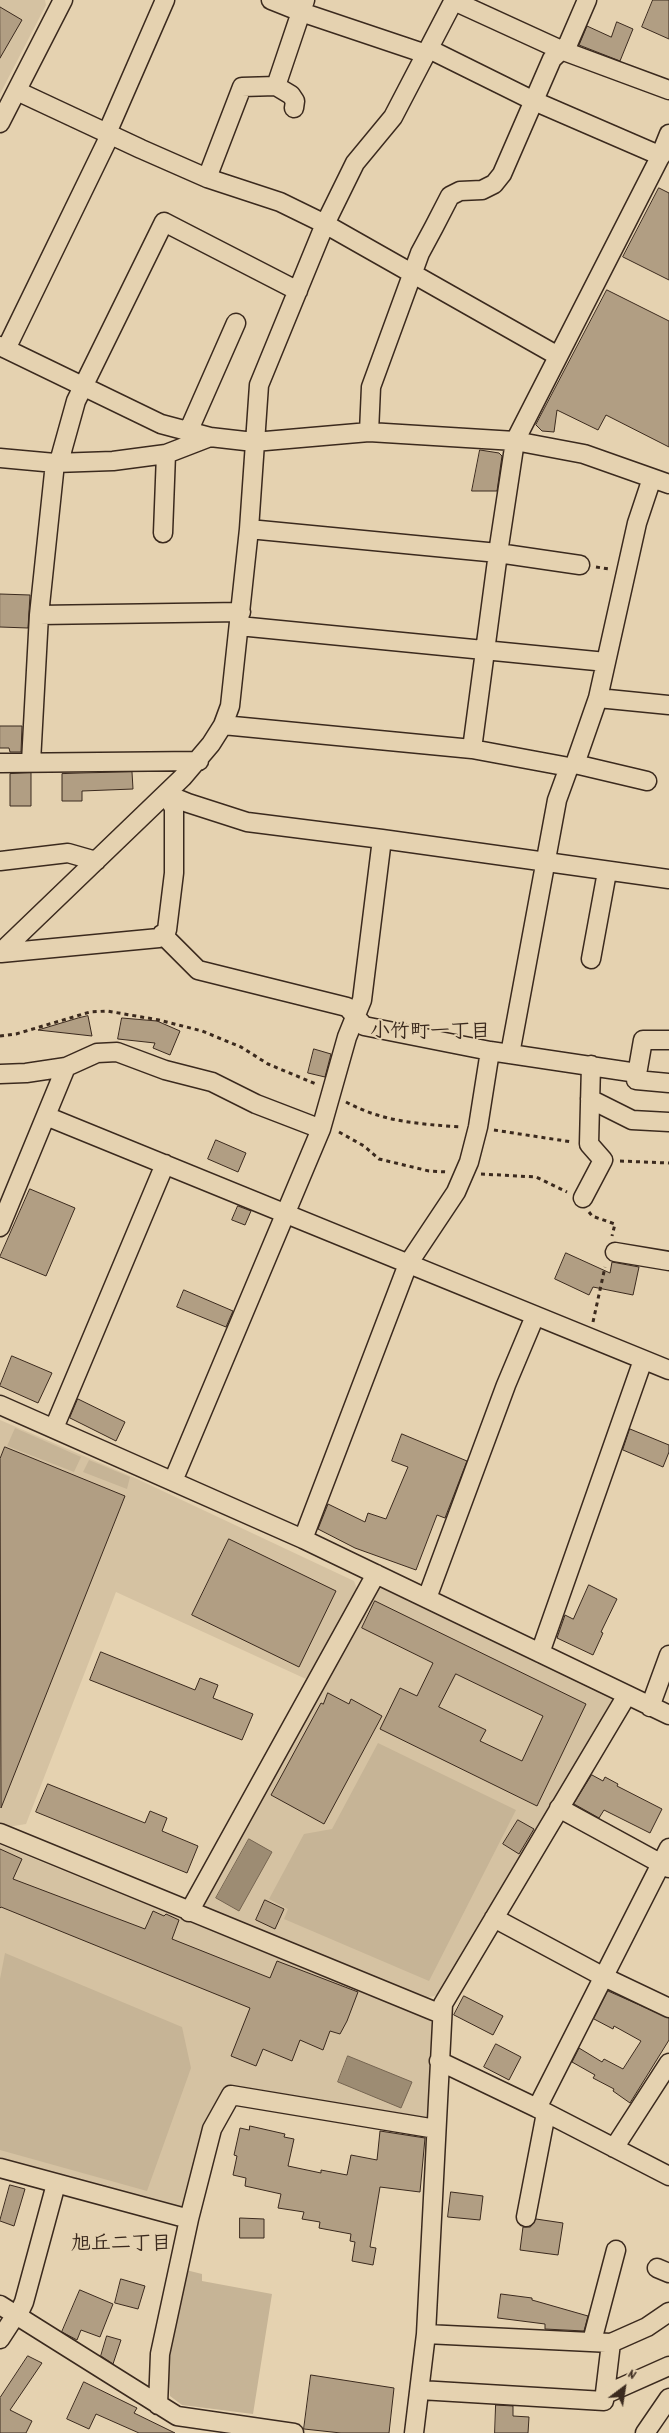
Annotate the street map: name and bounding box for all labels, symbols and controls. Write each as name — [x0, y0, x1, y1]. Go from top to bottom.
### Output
district label: 小竹町一丁目 — [370, 1022, 490, 1046]
district label: 旭丘二丁目 — [71, 2234, 171, 2258]
north arrow — [599, 2363, 649, 2413]
text: N — [624, 2365, 640, 2385]

